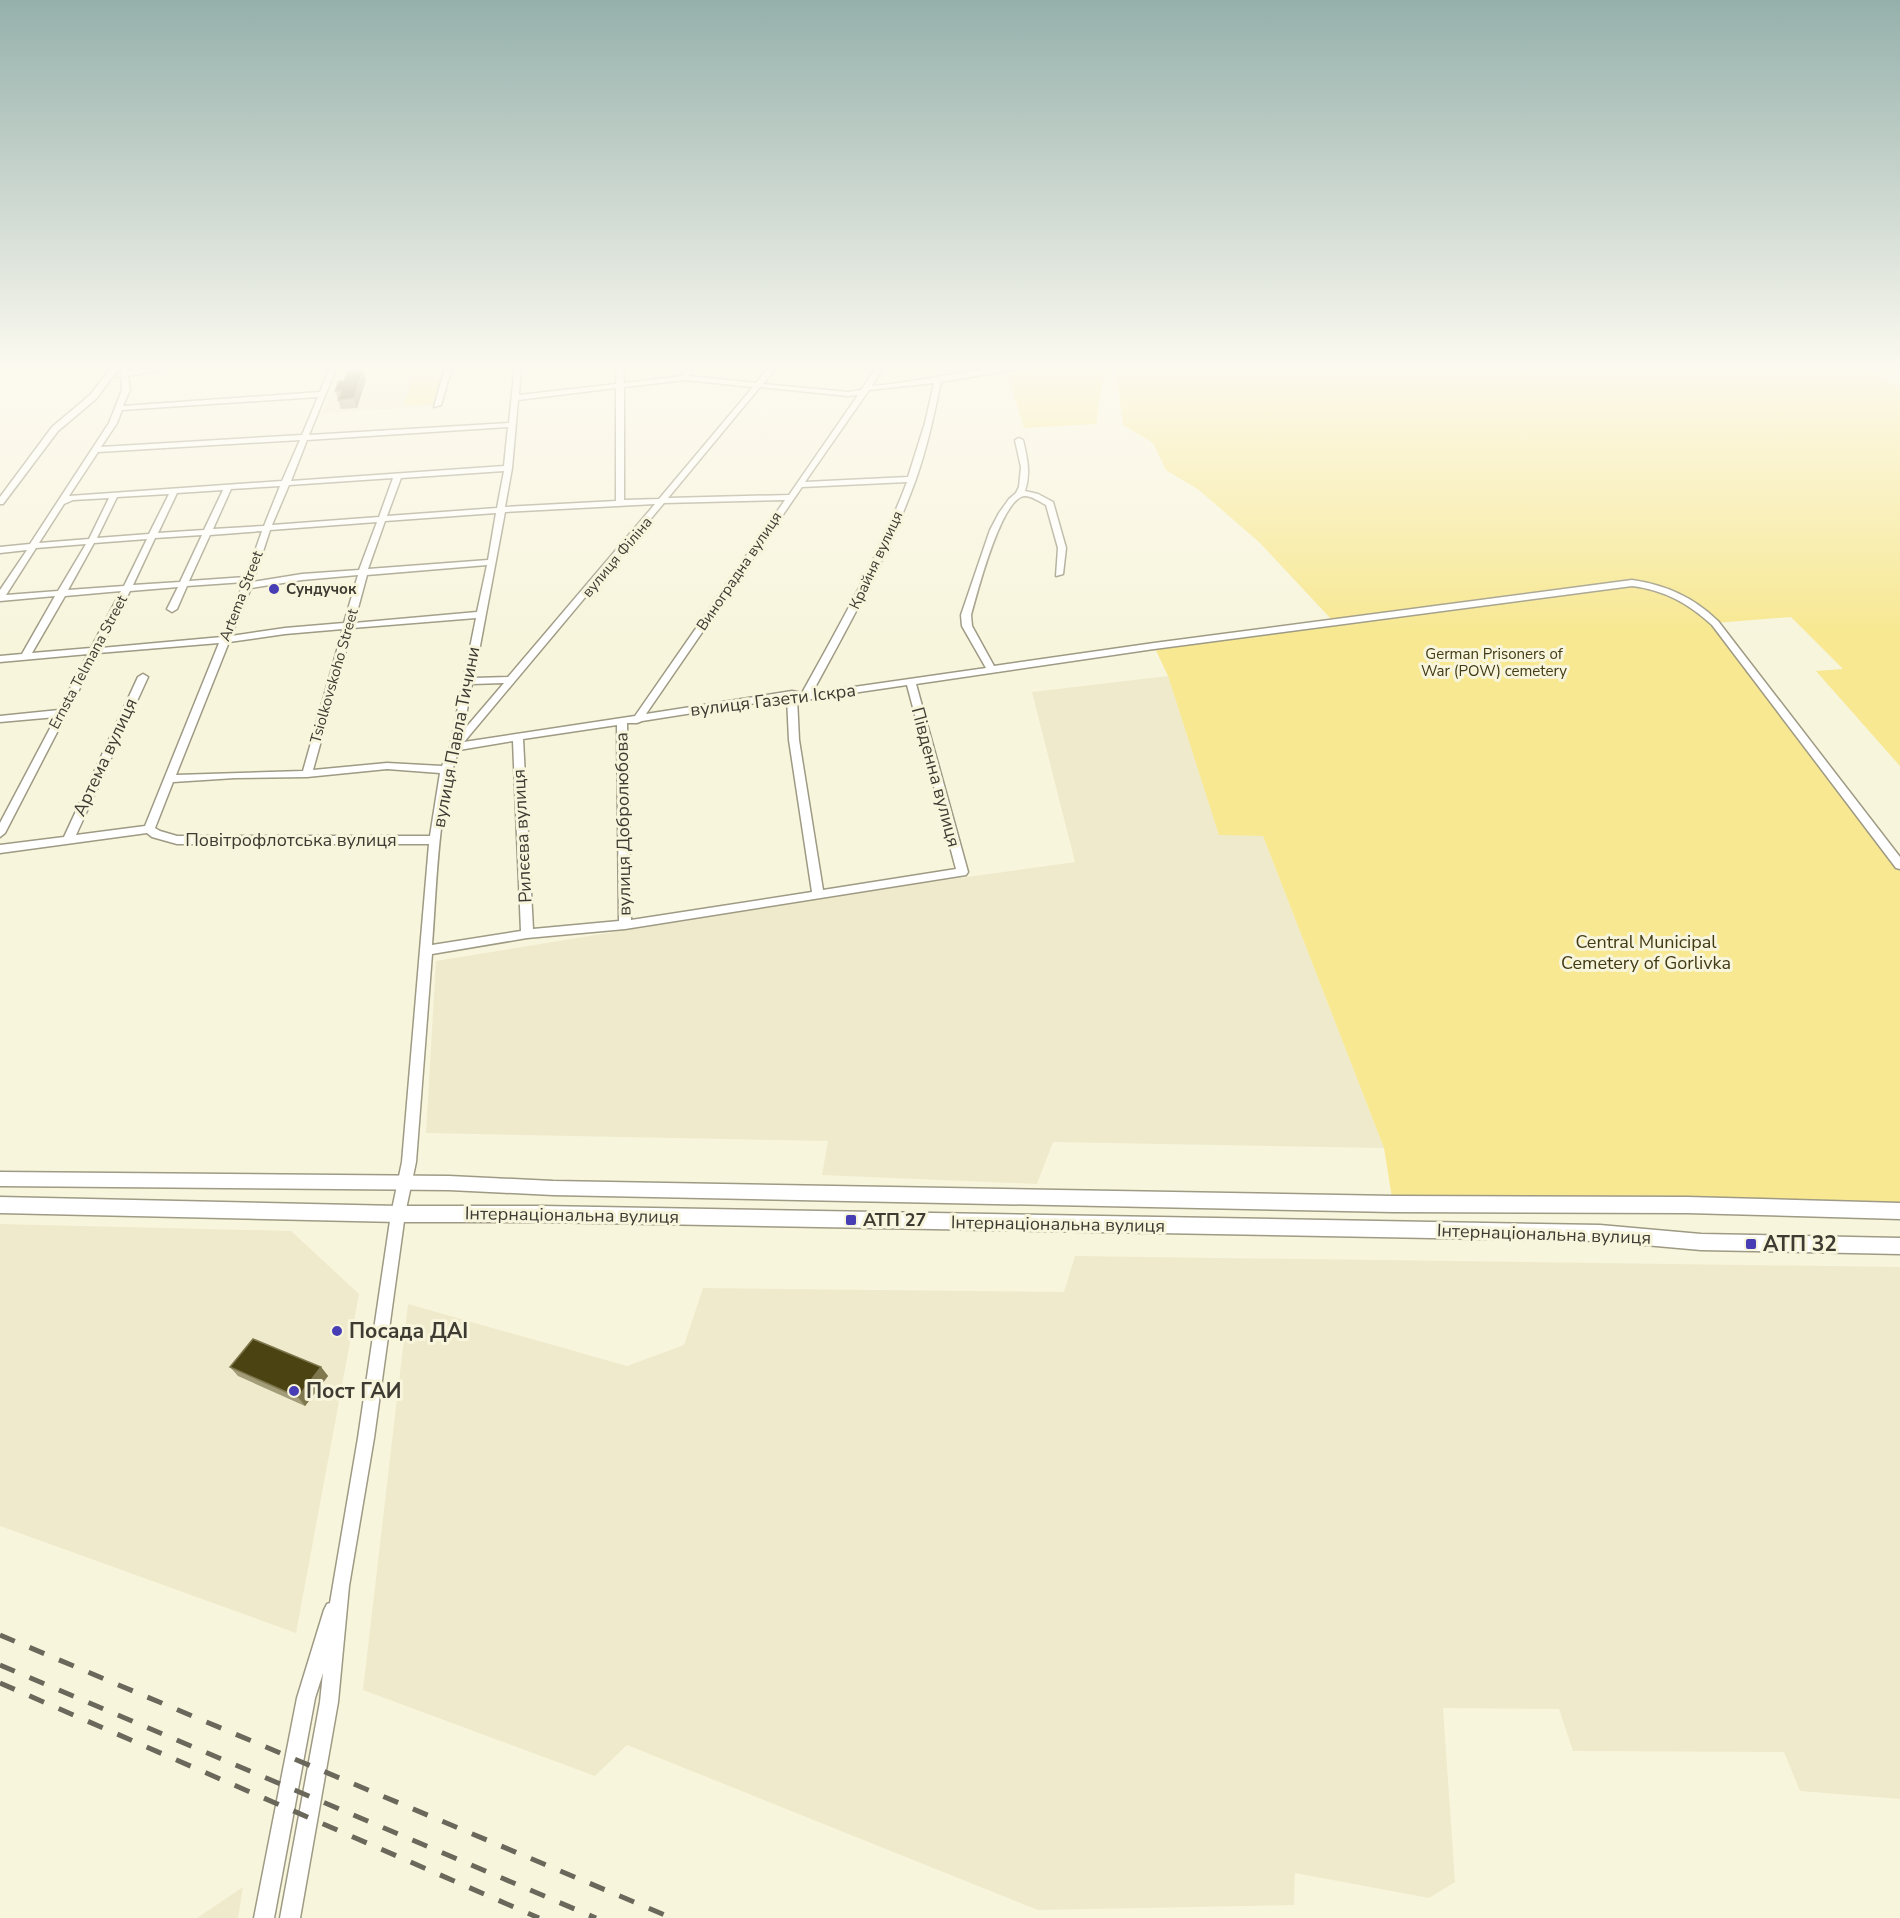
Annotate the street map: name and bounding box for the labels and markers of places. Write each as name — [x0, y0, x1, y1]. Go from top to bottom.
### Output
place label: Сундучок — [286, 579, 357, 599]
marker: Сундучок — [267, 582, 281, 596]
place label: АТП 27 — [863, 1208, 926, 1232]
marker: АТП 27 — [844, 1213, 858, 1227]
place label: АТП 32 — [1763, 1230, 1837, 1258]
marker: АТП 32 — [1744, 1237, 1758, 1251]
place label: Посада ДАІ — [349, 1317, 468, 1345]
marker: Посада ДАІ — [330, 1324, 344, 1338]
place label: Пост ГАИ — [306, 1377, 402, 1405]
marker: Пост ГАИ — [287, 1384, 301, 1398]

